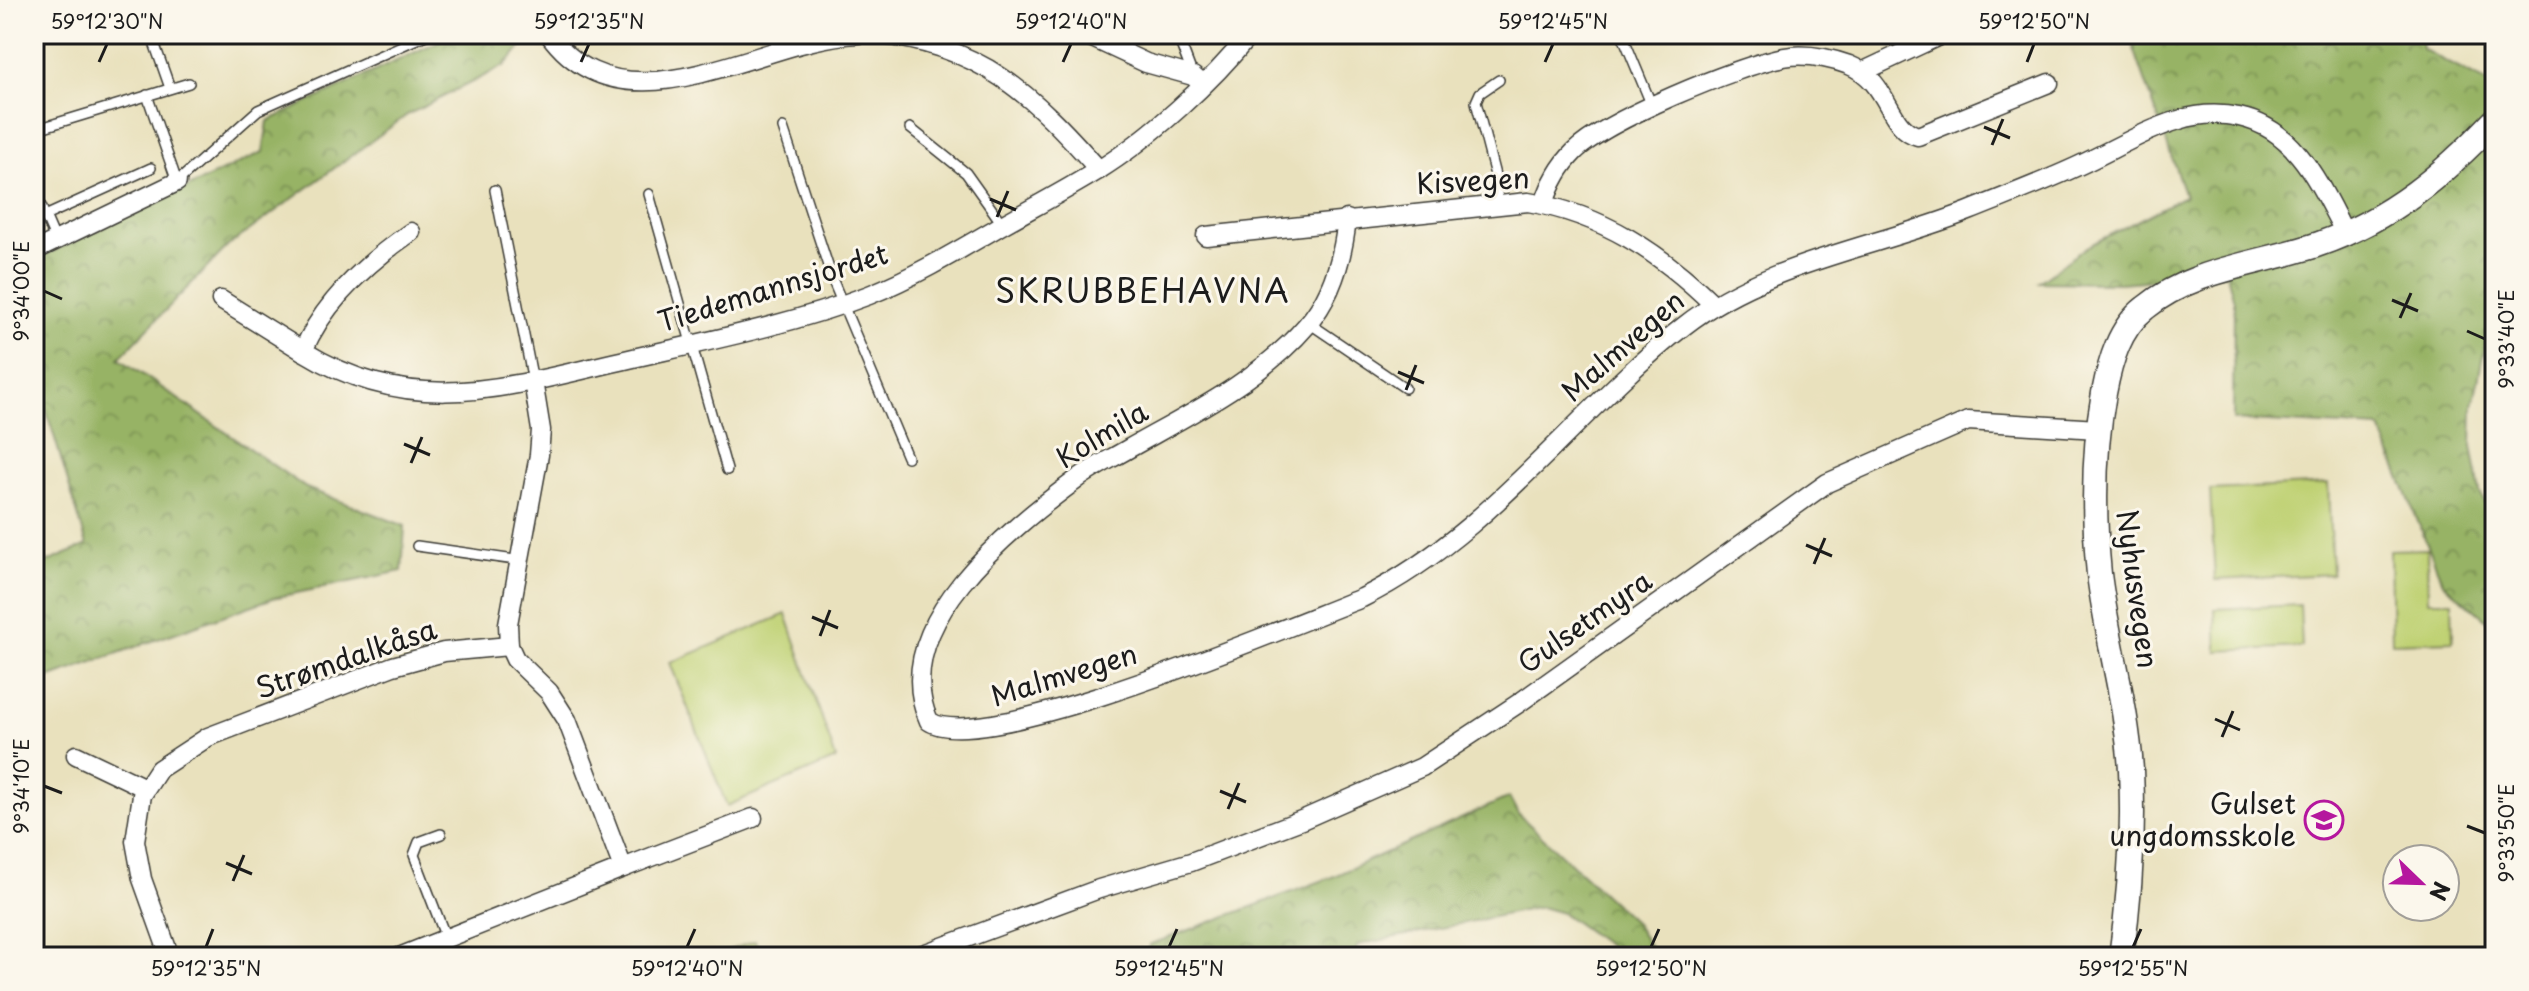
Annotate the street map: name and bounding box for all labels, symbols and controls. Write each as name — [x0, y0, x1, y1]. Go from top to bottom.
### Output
text: 59°12'30"N — [51, 6, 163, 36]
text: 59°12'35"N — [534, 6, 644, 36]
text: 59°12'40"N — [1015, 6, 1127, 36]
text: 59°12'45"N — [1498, 6, 1608, 36]
text: 59°12'50"N — [1978, 6, 2090, 36]
street label: Kisvegen — [1415, 155, 1531, 204]
street label: Tiedemannsjordet — [652, 231, 893, 342]
text: 9°34'00"E — [6, 240, 36, 342]
district label: SKRUBBEHAVNA — [995, 266, 1291, 314]
street label: Malmvegen — [1551, 279, 1693, 411]
text: 9°33'40"E — [2491, 289, 2521, 389]
street label: Kolmila — [1047, 389, 1156, 478]
street label: Nyhusvegen — [2106, 507, 2171, 671]
street label: Gulsetmyra — [1508, 558, 1661, 683]
street label: Strømdalkåsa — [249, 606, 442, 709]
street label: Malmvegen — [985, 631, 1142, 716]
text: 9°34'10"E — [6, 738, 36, 834]
place label: Gulset ungdomsskole — [2109, 781, 2296, 856]
text: 9°33'50"E — [2491, 784, 2521, 883]
school or university icon: Gulset ungdomsskole — [2303, 799, 2345, 841]
north arrow — [2381, 843, 2461, 923]
text: N — [2422, 877, 2459, 906]
text: 59°12'35"N — [151, 953, 261, 983]
text: 59°12'40"N — [631, 953, 743, 983]
text: 59°12'45"N — [1114, 953, 1224, 983]
text: 59°12'50"N — [1595, 953, 1707, 983]
text: 59°12'55"N — [2078, 953, 2188, 983]

